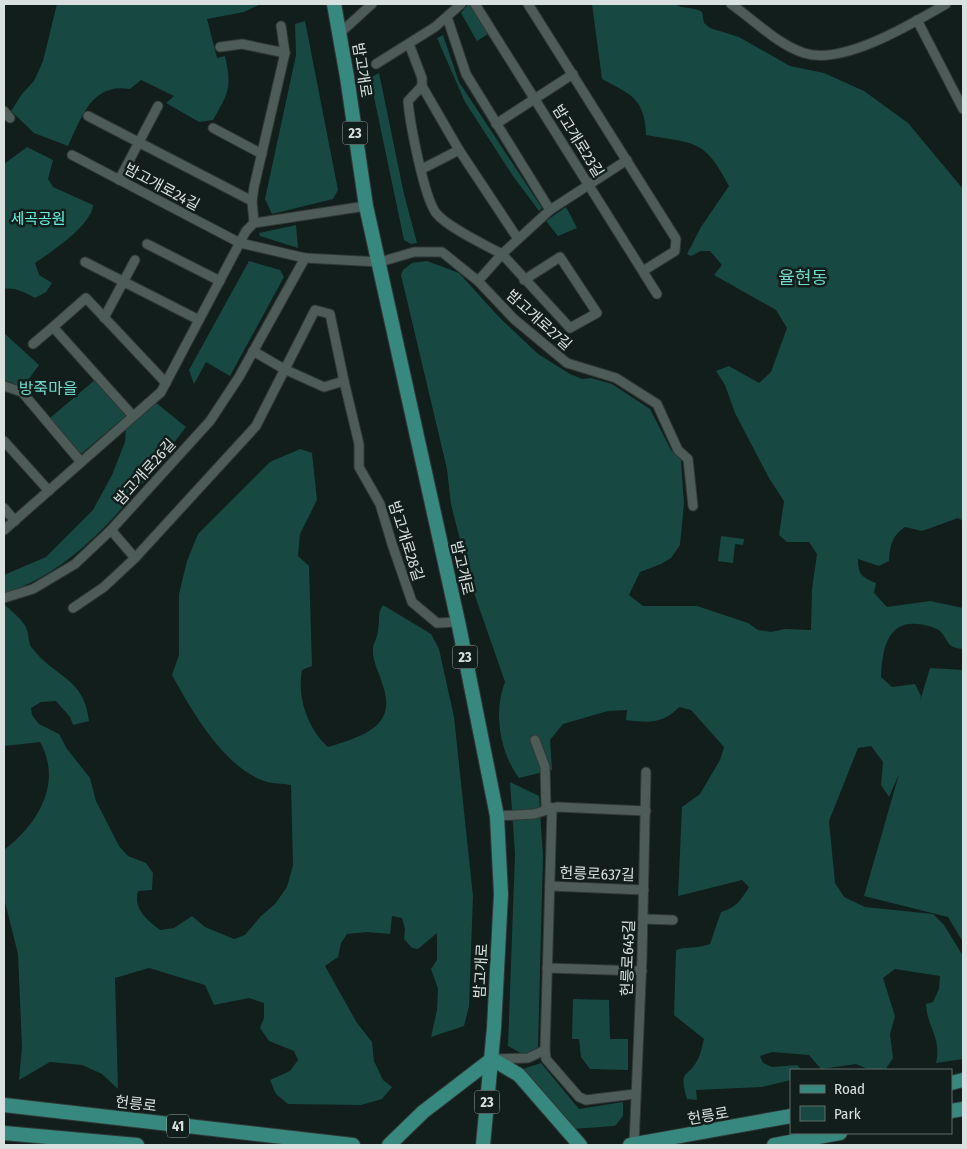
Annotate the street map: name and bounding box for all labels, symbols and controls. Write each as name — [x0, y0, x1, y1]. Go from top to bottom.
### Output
street label: 밤고개로 — [349, 41, 375, 99]
street label: 밤고개로23길 — [549, 101, 607, 181]
road number: 23 — [342, 122, 368, 144]
street label: 밤고개로24길 — [121, 160, 203, 214]
park label: 세곡공원 — [10, 210, 66, 228]
district label: 율현동 — [778, 267, 828, 289]
street label: 밤고개로27길 — [503, 286, 575, 354]
district label: 방죽마을 — [19, 379, 77, 398]
street label: 밤고개로26길 — [111, 435, 179, 509]
street label: 밤고개로28길 — [385, 499, 427, 583]
street label: 밤고개로 — [447, 539, 477, 597]
road number: 23 — [452, 646, 478, 669]
street label: 헌릉로637길 — [559, 864, 635, 884]
street label: 헌릉로645길 — [618, 919, 638, 997]
street label: 밤고개로 — [471, 943, 491, 999]
legend — [790, 1069, 952, 1134]
text: Road — [834, 1080, 865, 1098]
road number: 23 — [474, 1090, 500, 1114]
street label: 헌릉로 — [114, 1093, 158, 1115]
street label: 헌릉로 — [686, 1104, 730, 1128]
text: Park — [834, 1105, 861, 1123]
road number: 41 — [167, 1114, 189, 1138]

